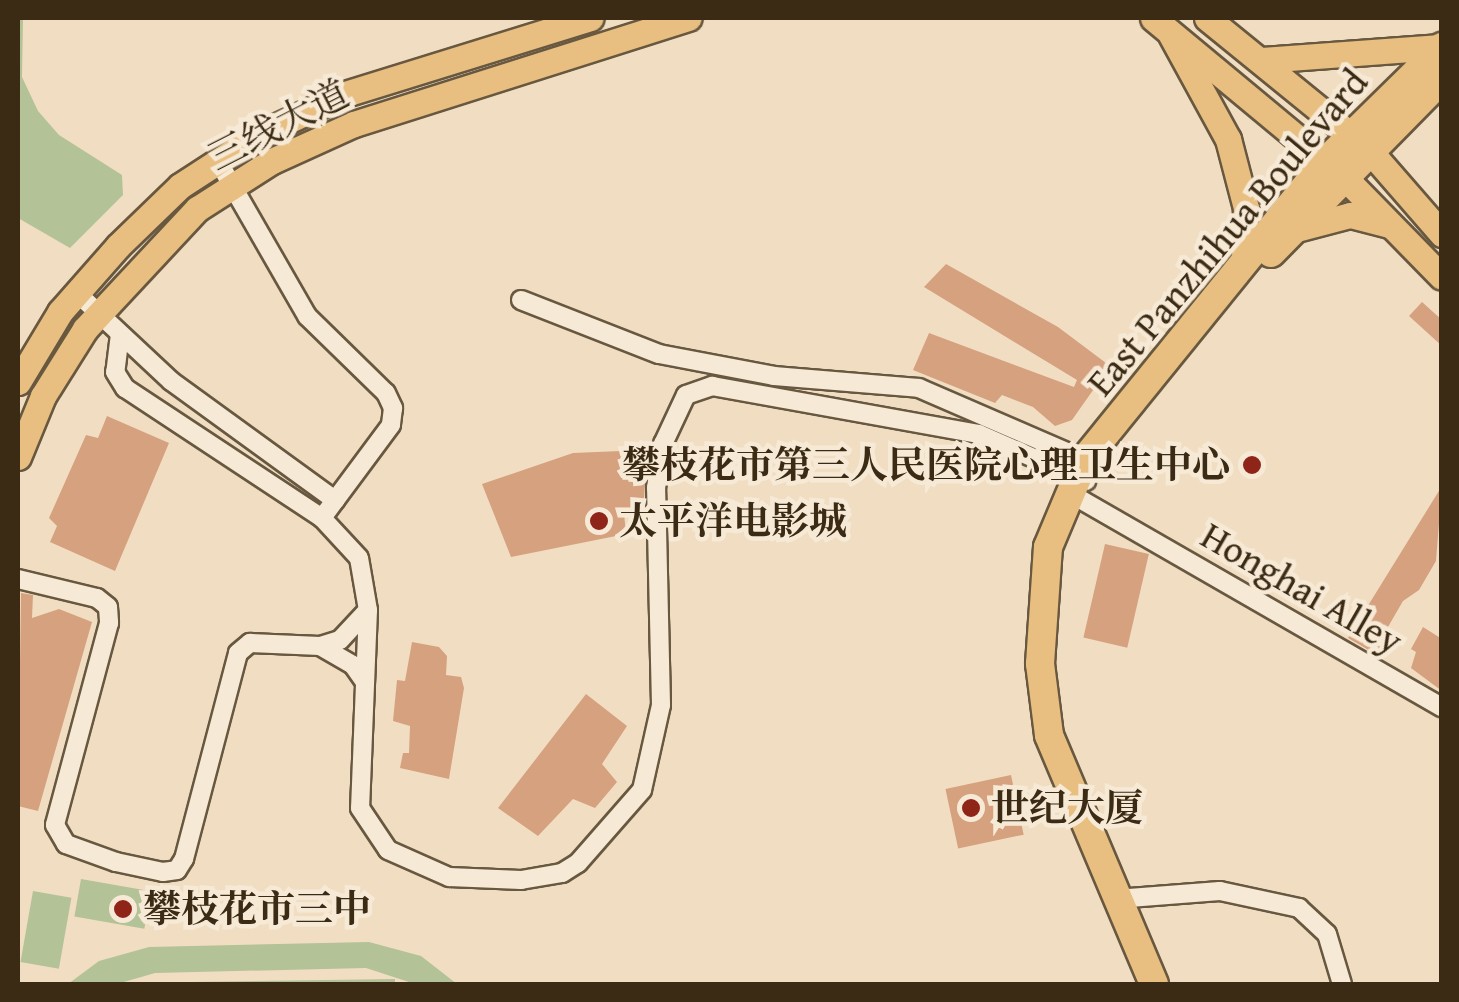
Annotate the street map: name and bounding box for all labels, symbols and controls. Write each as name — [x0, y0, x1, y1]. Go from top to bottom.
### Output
street label: East Panzhihua Boulevard — [1077, 59, 1377, 405]
street label: 三线大道 — [200, 70, 356, 180]
place label: 攀枝花市第三人民医院心理卫生中心 — [622, 442, 1230, 488]
marker: 攀枝花市第三人民医院心理卫生中心 — [1239, 452, 1265, 478]
place label: 太平洋电影城 — [619, 498, 847, 544]
marker: 太平洋电影城 — [588, 510, 610, 532]
street label: Honghai Alley — [1193, 512, 1411, 664]
place label: 世纪大厦 — [991, 785, 1143, 831]
marker: 世纪大厦 — [960, 797, 982, 819]
place label: 攀枝花市三中 — [143, 886, 371, 932]
marker: 攀枝花市三中 — [112, 898, 134, 920]

